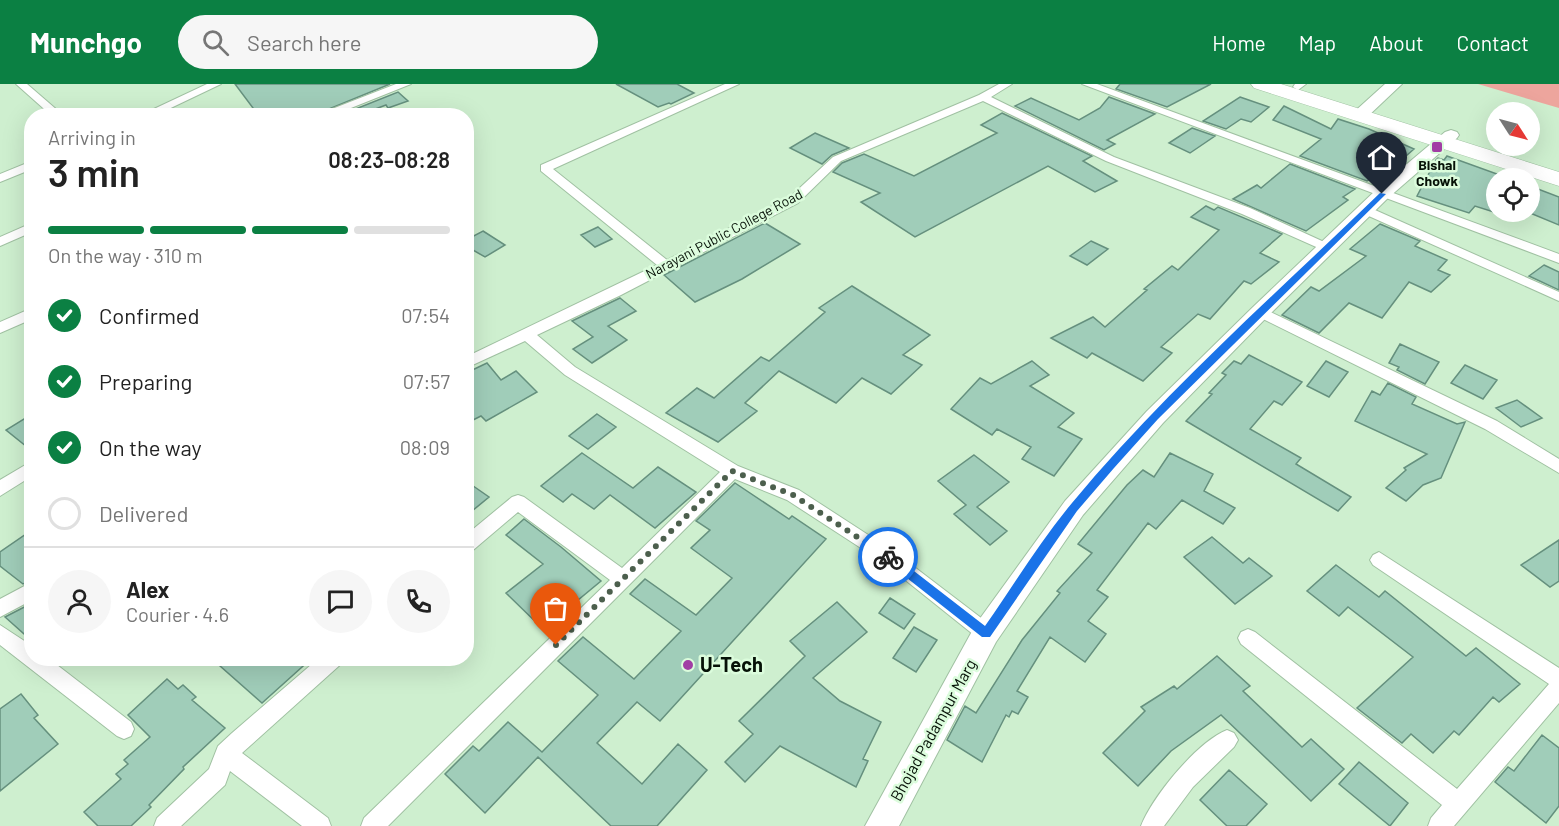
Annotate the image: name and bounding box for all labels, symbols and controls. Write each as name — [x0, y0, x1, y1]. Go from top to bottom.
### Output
search box — [178, 15, 598, 69]
text: Munchgo — [30, 25, 142, 59]
icon: search — [199, 26, 232, 59]
text: Search here — [247, 29, 361, 55]
text: Home — [1212, 30, 1266, 55]
text: Map — [1299, 30, 1336, 55]
text: About — [1369, 30, 1424, 55]
text: Contact — [1457, 30, 1529, 55]
north arrow — [1486, 102, 1540, 156]
map controls — [1486, 102, 1540, 222]
text: Arriving in — [48, 125, 136, 149]
pin — [1356, 132, 1407, 194]
marker: Bishal Chowk — [1430, 140, 1444, 154]
icon: home — [1365, 141, 1398, 174]
text: 08:23–08:28 — [328, 146, 450, 172]
text: 3 min — [48, 148, 140, 195]
place label: Bishal Chowk — [1416, 156, 1459, 189]
button: locate — [1486, 168, 1540, 222]
street label: Narayani Public College Road — [642, 185, 805, 282]
text: On the way · 310 m — [48, 243, 203, 267]
icon: check — [48, 299, 81, 332]
text: Confirmed — [99, 302, 199, 328]
text: 07:54 — [401, 303, 450, 327]
icon: check — [48, 365, 81, 398]
text: Preparing — [99, 368, 192, 394]
text: 07:57 — [403, 369, 450, 393]
icon: check — [48, 431, 81, 464]
text: On the way — [99, 434, 202, 460]
text: 08:09 — [400, 435, 450, 459]
text: Delivered — [99, 500, 188, 526]
courier — [858, 527, 918, 587]
icon: bike — [872, 541, 905, 574]
button: person — [48, 570, 111, 633]
button: chat — [309, 570, 372, 633]
button: phone — [387, 570, 450, 633]
text: Alex — [126, 576, 169, 602]
pin — [530, 583, 581, 645]
icon: bag — [539, 592, 572, 625]
text: Courier · 4.6 — [126, 602, 229, 626]
place label: U-Tech — [700, 652, 763, 676]
street label: Bhojad Padampur Marg — [886, 655, 979, 804]
marker: U-Tech — [681, 658, 695, 672]

